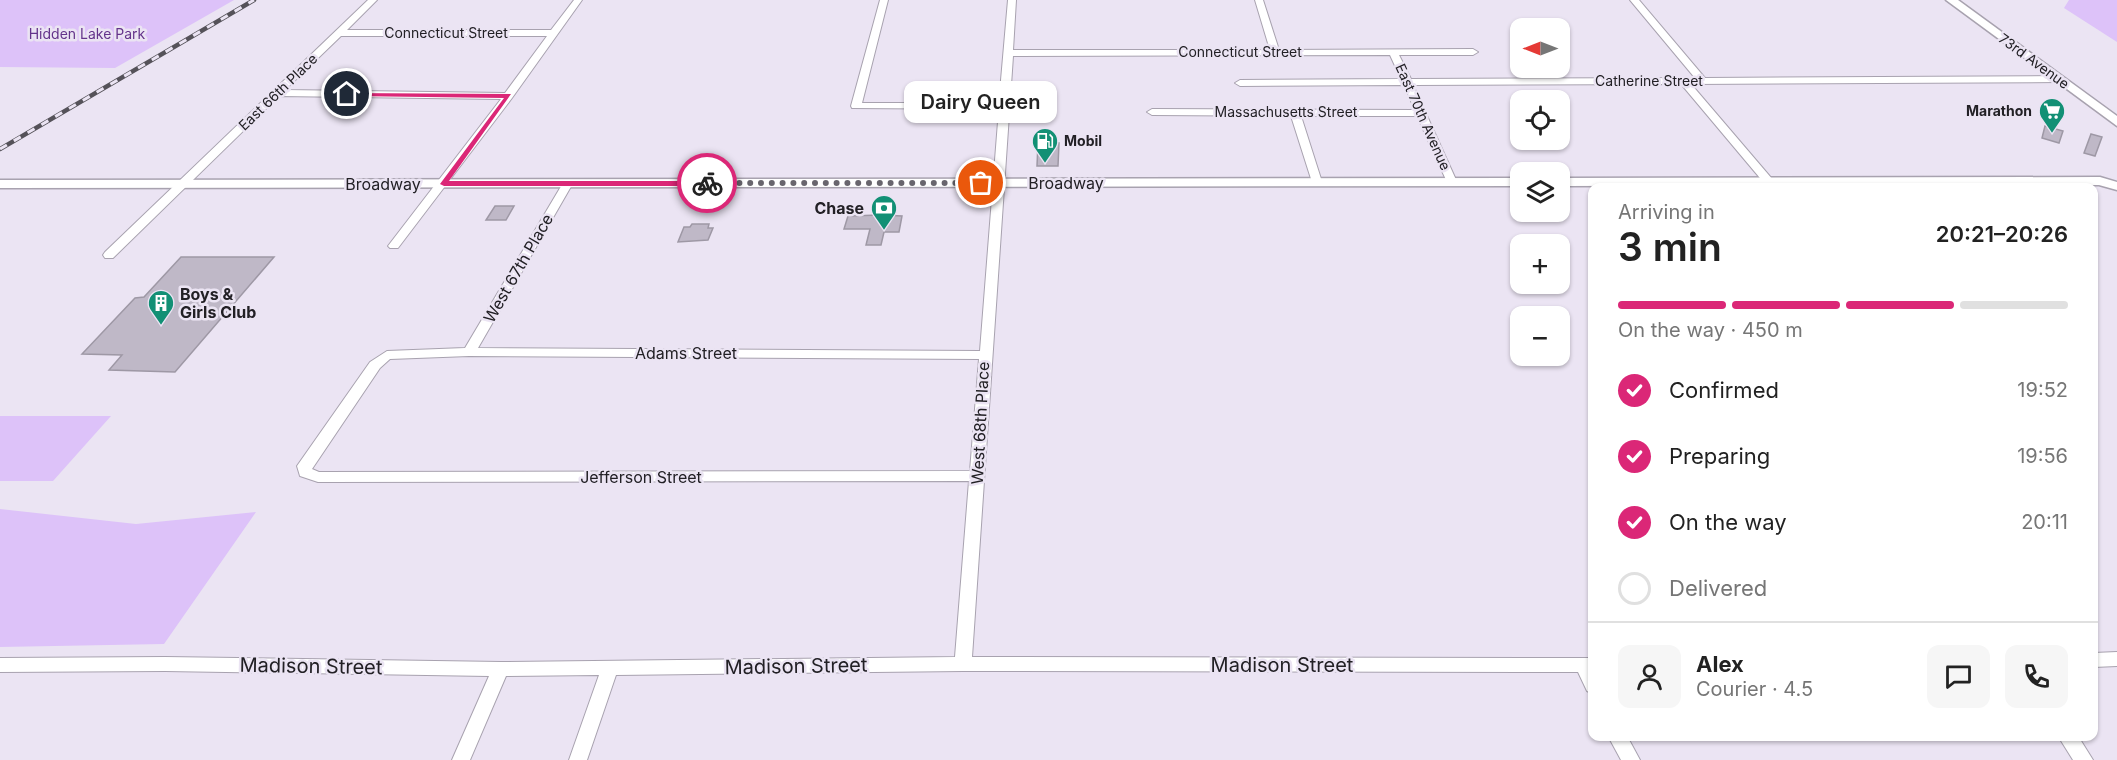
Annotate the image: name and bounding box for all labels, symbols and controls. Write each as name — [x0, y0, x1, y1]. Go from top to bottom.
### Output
north arrow — [1510, 18, 1570, 78]
map controls — [1510, 18, 1570, 366]
street label: Connecticut Street — [384, 24, 508, 41]
park label: Hidden Lake Park — [29, 25, 146, 42]
street label: 73rd Avenue — [1996, 29, 2073, 92]
street label: Connecticut Street — [1178, 43, 1302, 60]
street label: East 66th Place — [235, 50, 320, 133]
street label: East 70th Avenue — [1392, 61, 1455, 173]
pin — [321, 68, 372, 119]
street label: Catherine Street — [1595, 72, 1703, 89]
icon: home — [330, 77, 363, 110]
callout: Dairy Queen — [904, 81, 1058, 123]
text: Dairy Queen — [921, 90, 1040, 114]
button: locate — [1510, 90, 1570, 150]
supermarket icon: Marathon — [2037, 96, 2067, 134]
place label: Marathon — [1966, 102, 2032, 119]
street label: Massachusetts Street — [1215, 103, 1358, 120]
fuel station icon: Mobil — [1030, 126, 1060, 164]
place label: Mobil — [1064, 132, 1102, 149]
courier — [677, 153, 737, 213]
pin — [955, 157, 1006, 208]
button: layers — [1510, 162, 1570, 222]
icon: bag — [964, 166, 997, 199]
icon: bike — [691, 167, 724, 200]
street label: Broadway — [1028, 173, 1104, 193]
street label: Broadway — [345, 174, 421, 194]
bank icon: Chase — [869, 193, 899, 231]
place label: Chase — [814, 198, 864, 218]
text: Arriving in — [1618, 200, 1715, 224]
street label: West 67th Place — [479, 210, 557, 326]
text: 20:21–20:26 — [1936, 221, 2068, 247]
text: 3 min — [1618, 223, 1722, 270]
button: + — [1510, 234, 1570, 294]
place label: Boys & Girls Club — [180, 284, 256, 322]
building icon: Boys & Girls Club — [146, 288, 176, 326]
button: − — [1510, 306, 1570, 366]
text: On the way · 450 m — [1618, 318, 1803, 342]
street label: Adams Street — [635, 343, 737, 363]
street label: West 68th Place — [967, 361, 993, 485]
icon: check — [1618, 374, 1651, 407]
text: Confirmed — [1669, 377, 1779, 403]
text: 19:52 — [2017, 378, 2068, 402]
icon: check — [1618, 440, 1651, 473]
text: Preparing — [1669, 443, 1770, 469]
text: 19:56 — [2017, 444, 2068, 468]
street label: Jefferson Street — [580, 467, 702, 487]
icon: check — [1618, 506, 1651, 539]
text: On the way — [1669, 509, 1787, 535]
text: 20:11 — [2021, 510, 2068, 534]
text: Delivered — [1669, 575, 1767, 601]
button: person — [1618, 645, 1681, 708]
button: chat — [1927, 645, 1990, 708]
button: phone — [2005, 645, 2068, 708]
text: Alex — [1696, 651, 1744, 677]
street label: Madison Street — [239, 653, 383, 679]
street label: Madison Street — [724, 653, 868, 679]
street label: Madison Street — [1211, 653, 1354, 677]
text: Courier · 4.5 — [1696, 677, 1813, 701]

